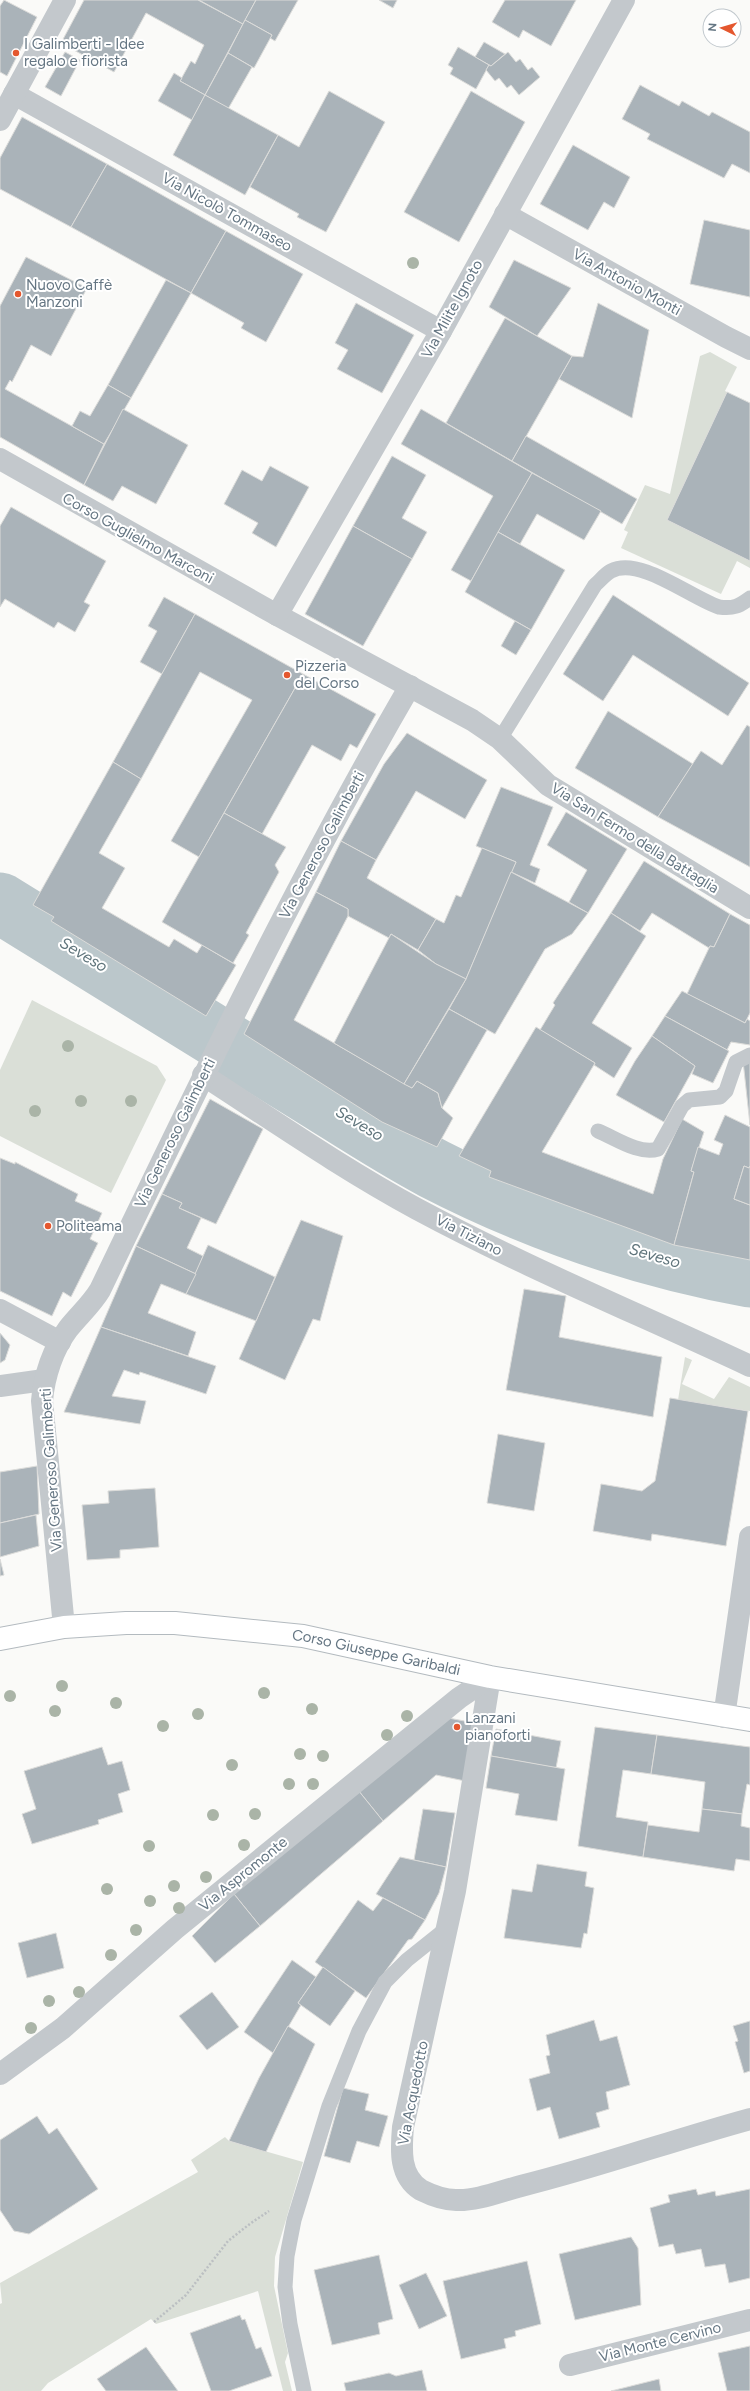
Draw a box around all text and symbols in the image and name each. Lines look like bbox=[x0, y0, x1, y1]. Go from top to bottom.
north arrow bbox=[702, 8, 742, 48]
text: N bbox=[706, 22, 719, 32]
place label: I Galimberti - Idee regalo e fiorista bbox=[24, 35, 144, 70]
marker: I Galimberti - Idee regalo e fiorista bbox=[11, 48, 21, 58]
street label: Via Nicolò Tommaseo bbox=[159, 169, 295, 255]
street label: Via Antonio Monti bbox=[570, 245, 684, 319]
street label: Via Milite Ignoto bbox=[417, 256, 487, 361]
place label: Nuovo Caffè Manzoni bbox=[26, 276, 112, 311]
marker: Nuovo Caffè Manzoni bbox=[13, 289, 23, 299]
street label: Corso Guglielmo Marconi bbox=[59, 489, 217, 587]
place label: Pizzeria del Corso bbox=[295, 657, 360, 692]
marker: Pizzeria del Corso bbox=[282, 670, 292, 680]
street label: Via Generoso Galimberti bbox=[275, 768, 369, 922]
street label: Via San Fermo della Battaglia bbox=[548, 779, 722, 897]
water label: Seveso bbox=[56, 933, 111, 976]
street label: Via Generoso Galimberti bbox=[131, 1055, 219, 1211]
water label: Seveso bbox=[332, 1102, 387, 1145]
street label: Via Tiziano bbox=[433, 1211, 506, 1260]
place label: Politeama bbox=[56, 1217, 122, 1235]
marker: Politeama bbox=[43, 1221, 53, 1231]
water label: Seveso bbox=[627, 1239, 683, 1272]
street label: Via Generoso Galimberti bbox=[36, 1387, 66, 1553]
street label: Corso Giuseppe Garibaldi bbox=[291, 1626, 462, 1679]
place label: Lanzani pianoforti bbox=[465, 1709, 530, 1744]
marker: Lanzani pianoforti bbox=[452, 1722, 462, 1732]
street label: Via Aspromonte bbox=[195, 1833, 291, 1915]
street label: Via Acquedotto bbox=[394, 2039, 432, 2147]
street label: Via Monte Cervino bbox=[597, 2318, 723, 2366]

